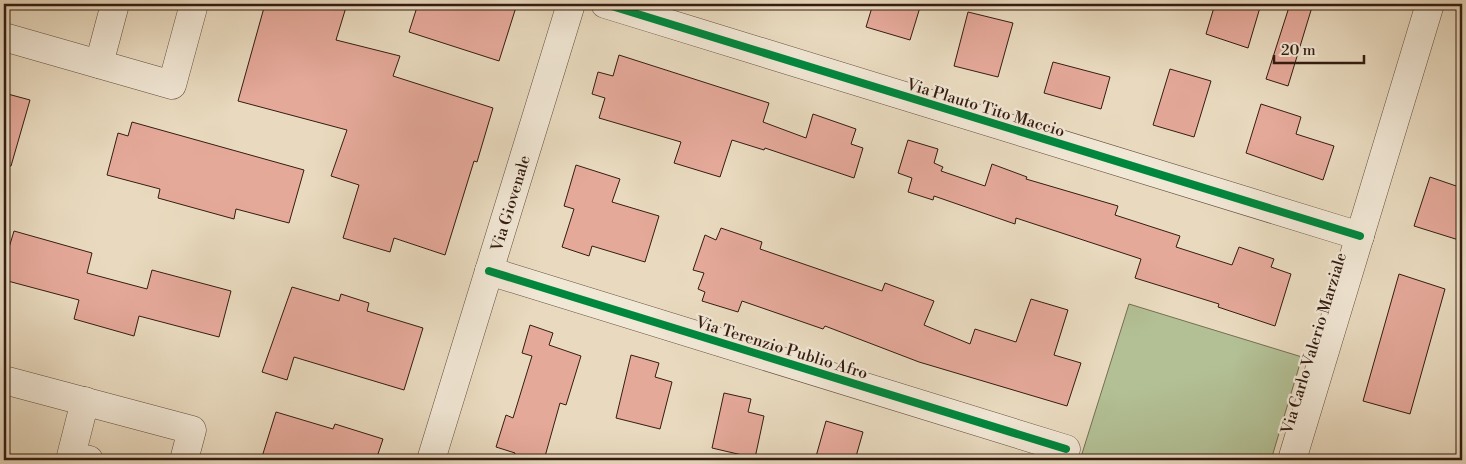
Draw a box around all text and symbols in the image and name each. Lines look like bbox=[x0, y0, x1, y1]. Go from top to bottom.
scale bar bbox=[1274, 32, 1364, 64]
text: 20 m bbox=[1281, 41, 1316, 60]
street label: Via Plauto Tito Maccio bbox=[903, 74, 1067, 142]
street label: Via Giovenale bbox=[487, 153, 535, 255]
street label: Via Carlo Valerio Marziale bbox=[1277, 250, 1351, 437]
street label: Via Terenzio Publio Afro bbox=[692, 312, 870, 384]

